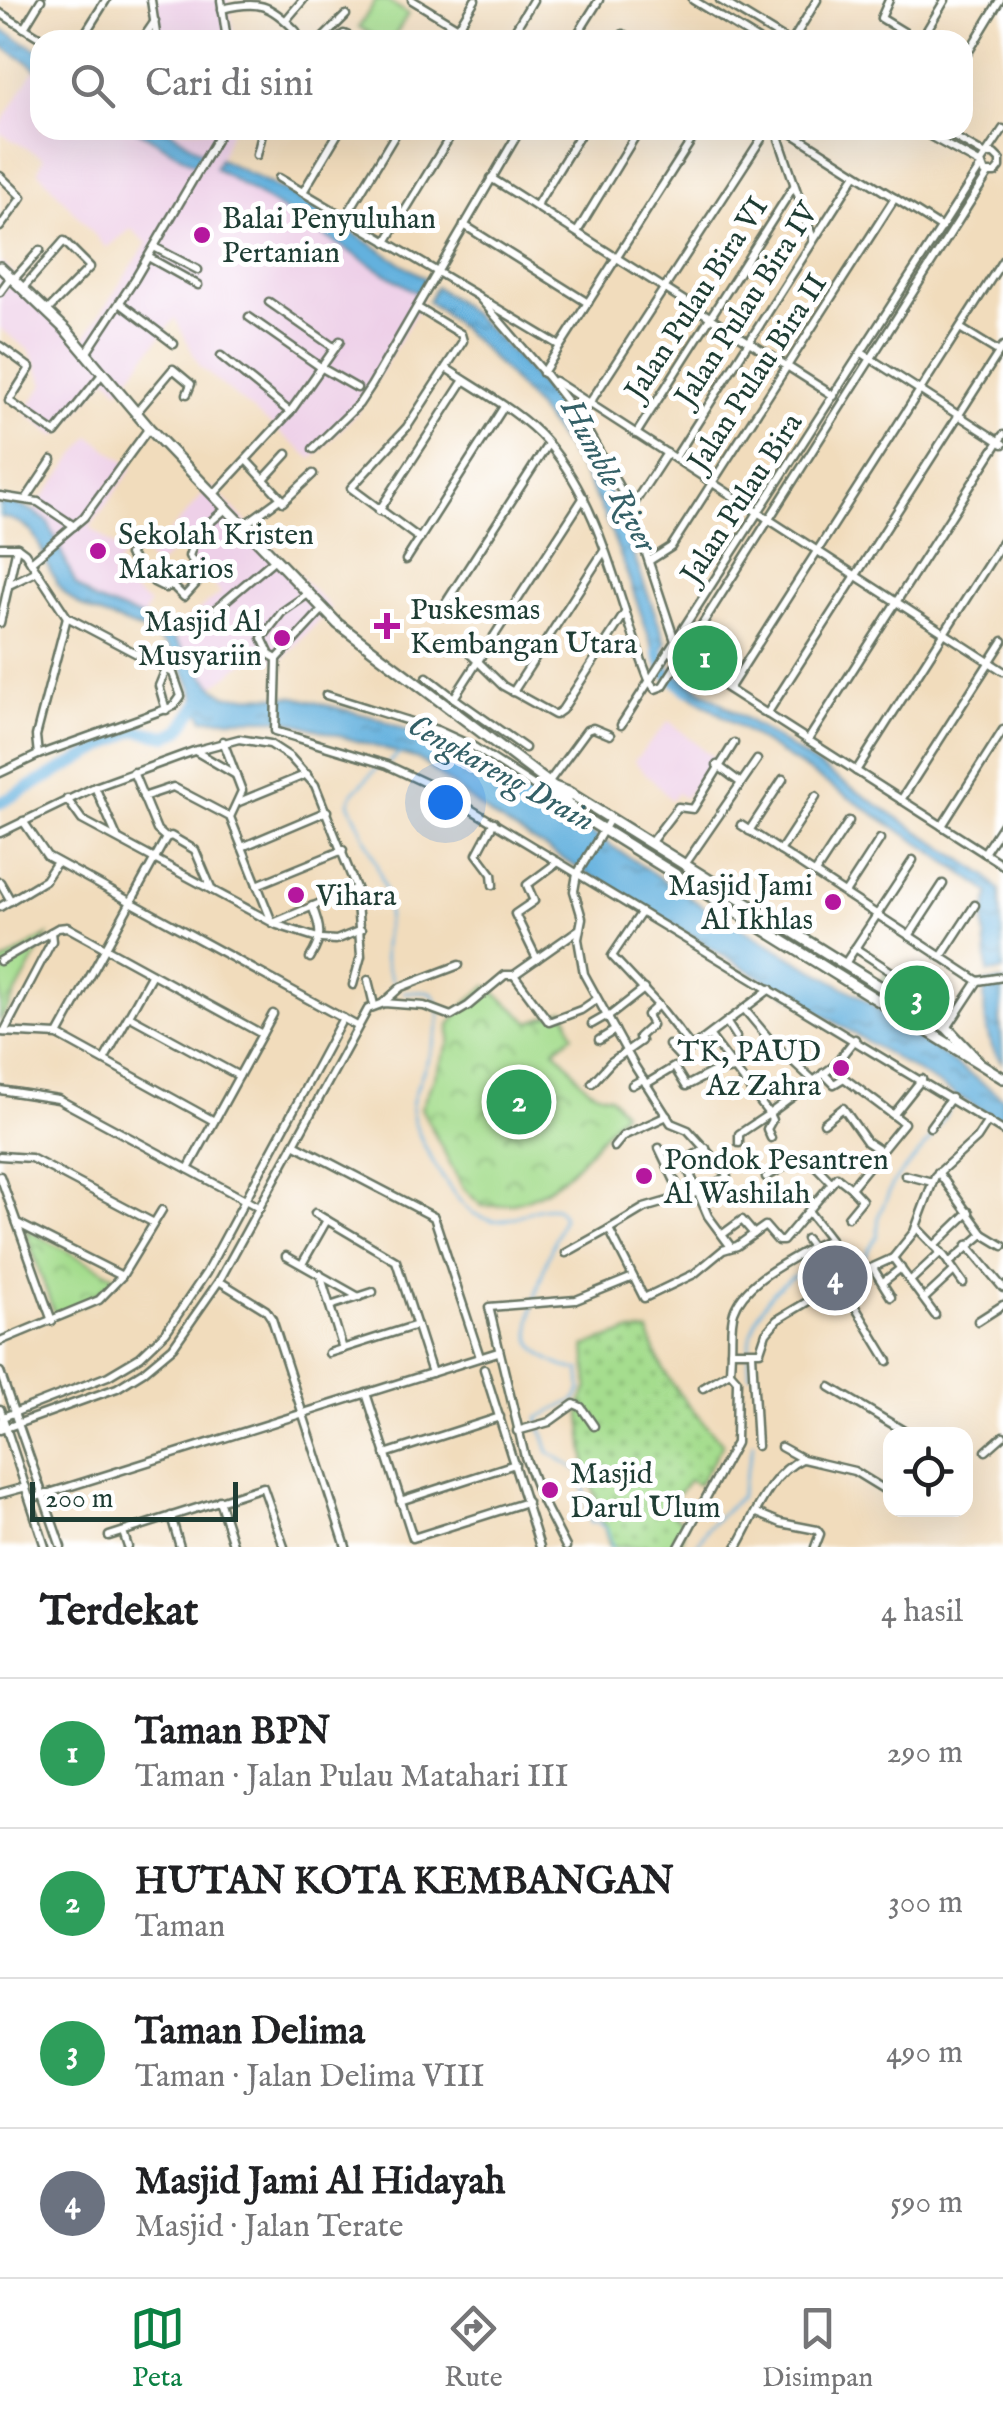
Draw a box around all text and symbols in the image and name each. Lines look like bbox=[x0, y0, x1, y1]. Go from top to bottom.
search box bbox=[30, 30, 973, 140]
icon: search bbox=[65, 58, 120, 113]
text: Cari di sini bbox=[145, 61, 314, 109]
street label: Jalan Pulau Bira VI bbox=[616, 190, 778, 411]
street label: Jalan Pulau Bira IV bbox=[666, 195, 828, 417]
place label: Balai Penyuluhan Pertanian bbox=[222, 201, 436, 273]
marker: Balai Penyuluhan Pertanian bbox=[191, 224, 213, 246]
street label: Jalan Pulau Bira II bbox=[679, 267, 837, 482]
water label: Humble River bbox=[550, 392, 666, 562]
street label: Jalan Pulau Bira bbox=[672, 406, 812, 594]
place label: Sekolah Kristen Makarios bbox=[118, 517, 314, 589]
marker: Sekolah Kristen Makarios bbox=[87, 540, 109, 562]
place label: Puskesmas Kembangan Utara bbox=[410, 592, 637, 664]
place label: Masjid Al Musyariin bbox=[138, 604, 263, 676]
marker: Puskesmas Kembangan Utara bbox=[374, 613, 400, 639]
pin: 1 bbox=[672, 620, 738, 696]
marker: Masjid Al Musyariin bbox=[271, 627, 293, 649]
water label: Cengkareng Drain bbox=[400, 706, 601, 842]
your location bbox=[420, 777, 471, 828]
place label: Masjid Jami Al Ikhlas bbox=[668, 868, 813, 940]
place label: Vihara bbox=[315, 878, 397, 916]
marker: Vihara bbox=[285, 884, 307, 906]
marker: Masjid Jami Al Ikhlas bbox=[822, 891, 844, 913]
pin: 3 bbox=[884, 960, 950, 1036]
place label: TK, PAUD Az Zahra bbox=[677, 1034, 821, 1106]
marker: TK, PAUD Az Zahra bbox=[830, 1057, 852, 1079]
pin: 2 bbox=[486, 1064, 552, 1140]
place label: Pondok Pesantren Al Washilah bbox=[663, 1142, 889, 1214]
marker: Pondok Pesantren Al Washilah bbox=[633, 1165, 655, 1187]
pin: 4 bbox=[802, 1240, 868, 1316]
map controls bbox=[883, 1427, 973, 1517]
button: locate bbox=[883, 1427, 973, 1517]
place label: Masjid Darul Ulum bbox=[570, 1456, 721, 1528]
scale bar bbox=[30, 1477, 238, 1522]
marker: Masjid Darul Ulum bbox=[539, 1479, 561, 1501]
text: 200 m bbox=[45, 1482, 113, 1517]
text: Terdekat bbox=[40, 1586, 198, 1639]
text: 4 hasil bbox=[881, 1592, 963, 1633]
text: Taman BPN bbox=[135, 1709, 330, 1757]
text: 1 bbox=[67, 1733, 78, 1774]
text: 290 m bbox=[887, 1733, 963, 1774]
text: Taman · Jalan Pulau Matahari III bbox=[135, 1757, 568, 1798]
text: HUTAN KOTA KEMBANGAN bbox=[135, 1859, 674, 1907]
text: 2 bbox=[65, 1883, 80, 1924]
text: 300 m bbox=[888, 1883, 963, 1924]
text: Taman bbox=[135, 1907, 225, 1948]
text: Taman Delima bbox=[135, 2009, 365, 2057]
text: 3 bbox=[67, 2033, 78, 2074]
text: 490 m bbox=[886, 2033, 963, 2074]
text: Taman · Jalan Delima VIII bbox=[135, 2057, 484, 2098]
text: Masjid Jami Al Hidayah bbox=[135, 2159, 505, 2207]
text: 4 bbox=[65, 2183, 80, 2224]
text: 590 m bbox=[890, 2183, 963, 2224]
text: Masjid · Jalan Terate bbox=[135, 2207, 403, 2248]
tab: Peta bbox=[130, 2301, 185, 2396]
tab: Rute bbox=[444, 2301, 503, 2396]
tab: Disimpan bbox=[762, 2301, 873, 2396]

